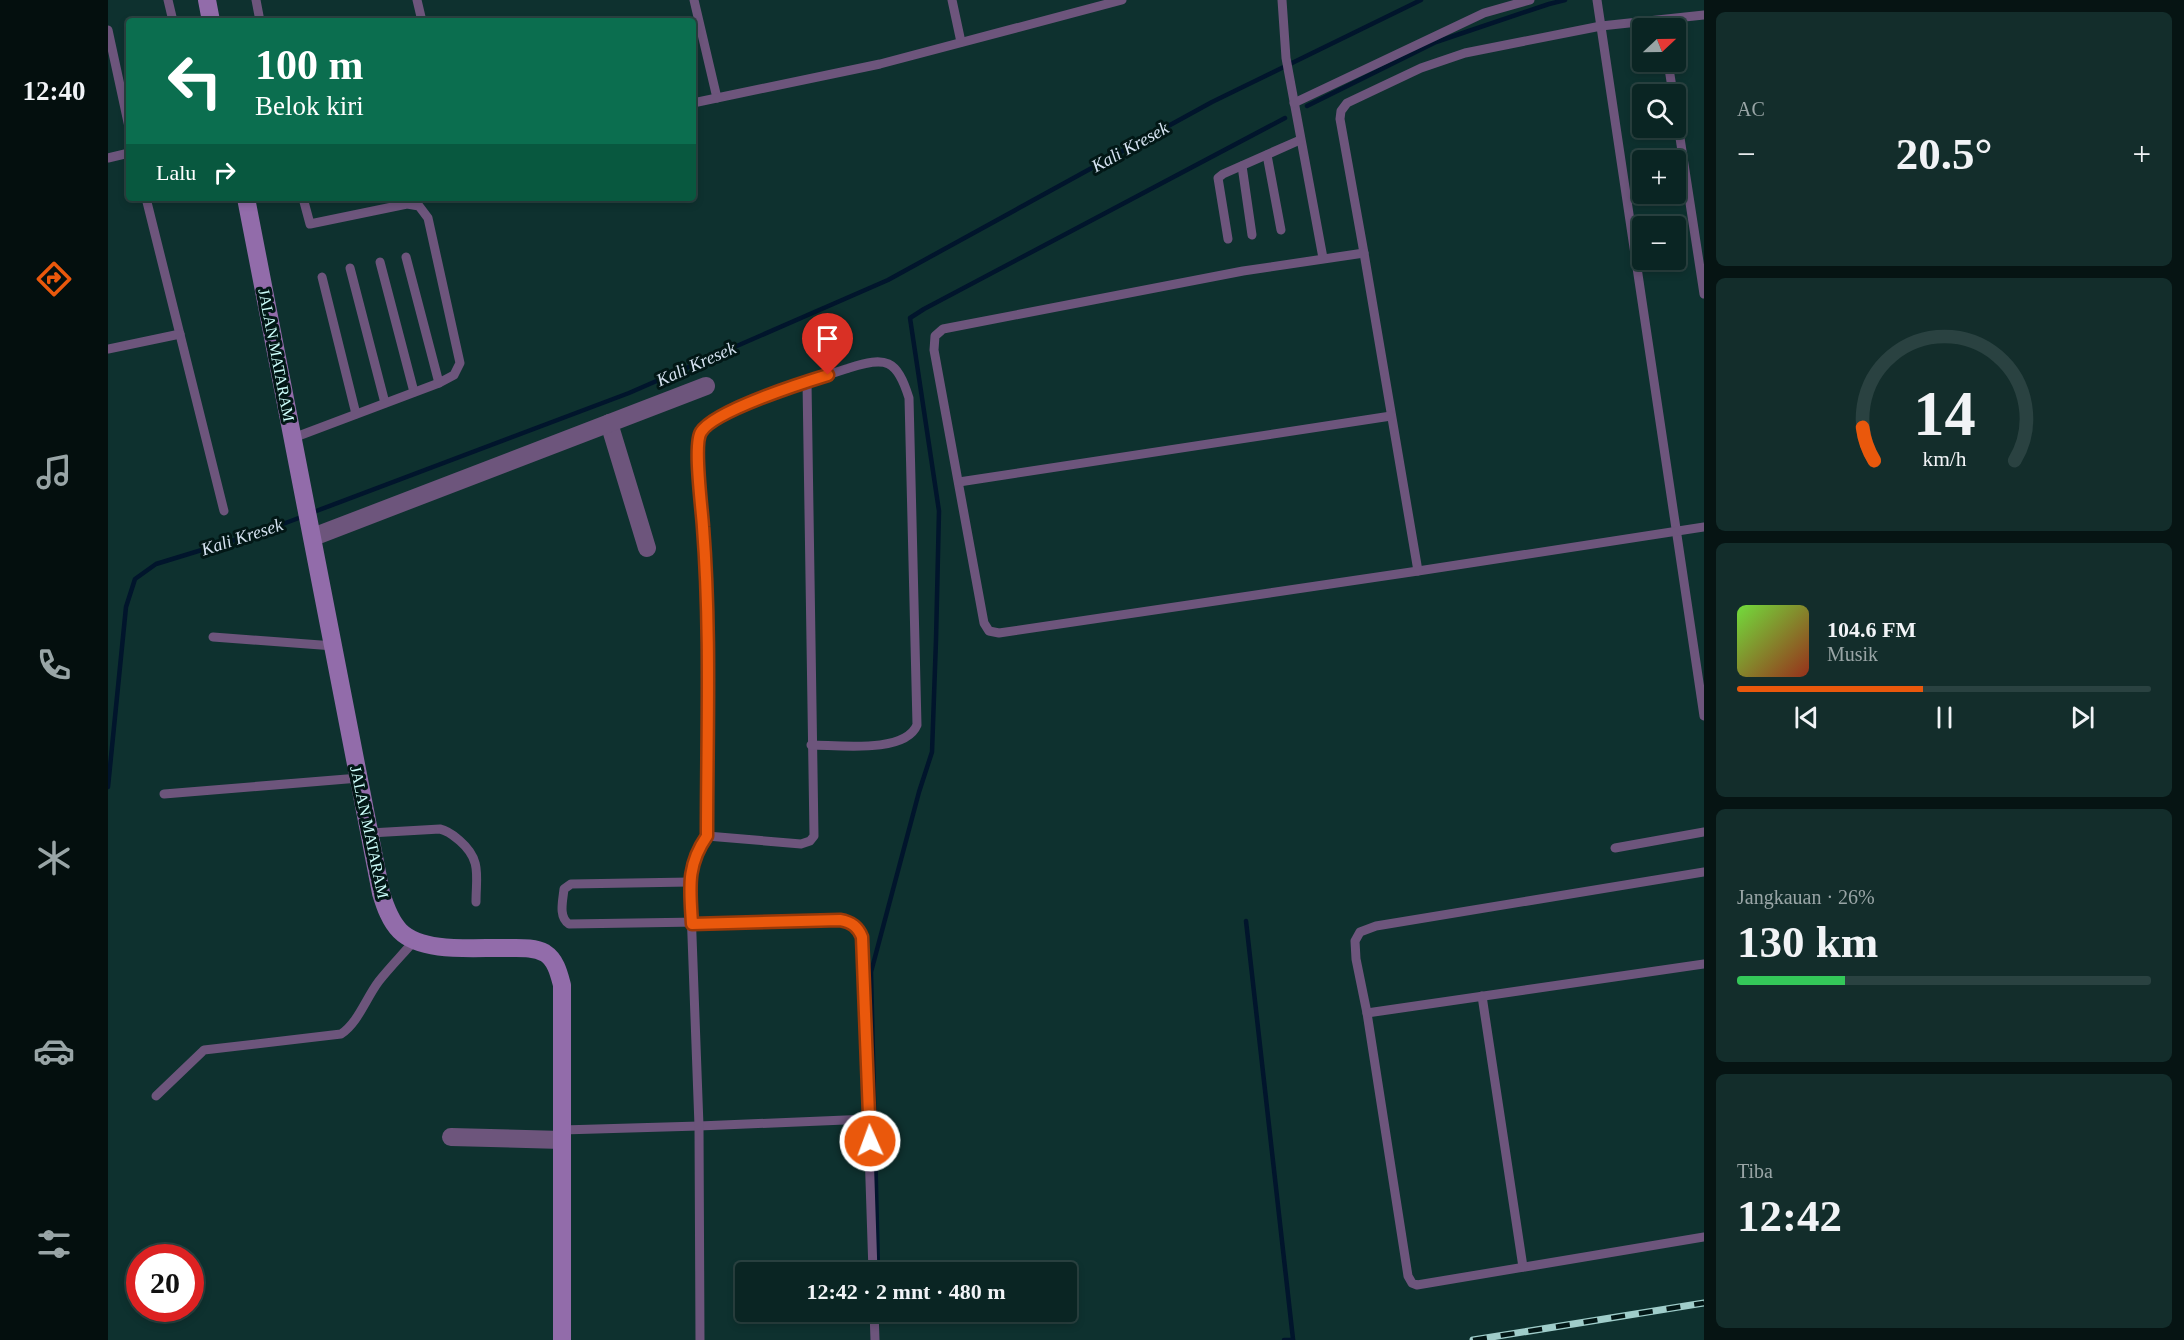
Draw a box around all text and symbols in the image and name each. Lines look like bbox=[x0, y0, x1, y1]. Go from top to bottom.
north arrow bbox=[1632, 18, 1686, 72]
map controls bbox=[1632, 18, 1686, 270]
icon: left bbox=[156, 42, 234, 120]
text: 100 m bbox=[255, 42, 364, 88]
text: 12:40 bbox=[23, 76, 86, 106]
button: search bbox=[1632, 84, 1686, 138]
text: Belok kiri bbox=[255, 91, 364, 121]
text: AC bbox=[1737, 98, 1765, 120]
water label: Kali Kresek bbox=[1087, 117, 1173, 177]
text: 20.5° bbox=[1896, 129, 1992, 179]
text: − bbox=[1737, 136, 1756, 172]
text: + bbox=[2132, 136, 2151, 172]
button: + bbox=[1632, 150, 1686, 204]
icon: right bbox=[208, 156, 241, 189]
text: Lalu bbox=[156, 160, 196, 185]
button: − bbox=[1632, 216, 1686, 270]
icon: directions bbox=[33, 258, 75, 300]
street label: JALAN MATARAM bbox=[255, 287, 298, 423]
pin bbox=[802, 313, 853, 375]
icon: arrive bbox=[811, 322, 844, 355]
water label: Kali Kresek bbox=[652, 337, 740, 391]
text: 14 bbox=[1913, 380, 1975, 449]
text: km/h bbox=[1922, 448, 1966, 472]
icon: music bbox=[33, 451, 75, 493]
water label: Kali Kresek bbox=[198, 514, 286, 560]
text: 104.6 FM bbox=[1827, 617, 1916, 642]
text: Musik bbox=[1827, 643, 1878, 665]
icon: phone bbox=[33, 644, 75, 686]
icon: previous bbox=[1790, 701, 1823, 734]
icon: pause bbox=[1928, 701, 1961, 734]
icon: next bbox=[2066, 701, 2099, 734]
street label: JALAN MATARAM bbox=[347, 764, 392, 900]
icon: climate bbox=[33, 837, 75, 879]
text: Jangkauan · 26% bbox=[1737, 886, 1875, 908]
text: 130 km bbox=[1737, 917, 1878, 967]
icon: car bbox=[33, 1030, 75, 1072]
position arrow bbox=[838, 1109, 902, 1173]
text: Tiba bbox=[1737, 1160, 1773, 1182]
text: 12:42 bbox=[1737, 1191, 1842, 1241]
icon: filters bbox=[33, 1223, 75, 1265]
speed limit sign: 20 bbox=[126, 1244, 204, 1322]
text: 12:42 · 2 mnt · 480 m bbox=[806, 1279, 1006, 1304]

